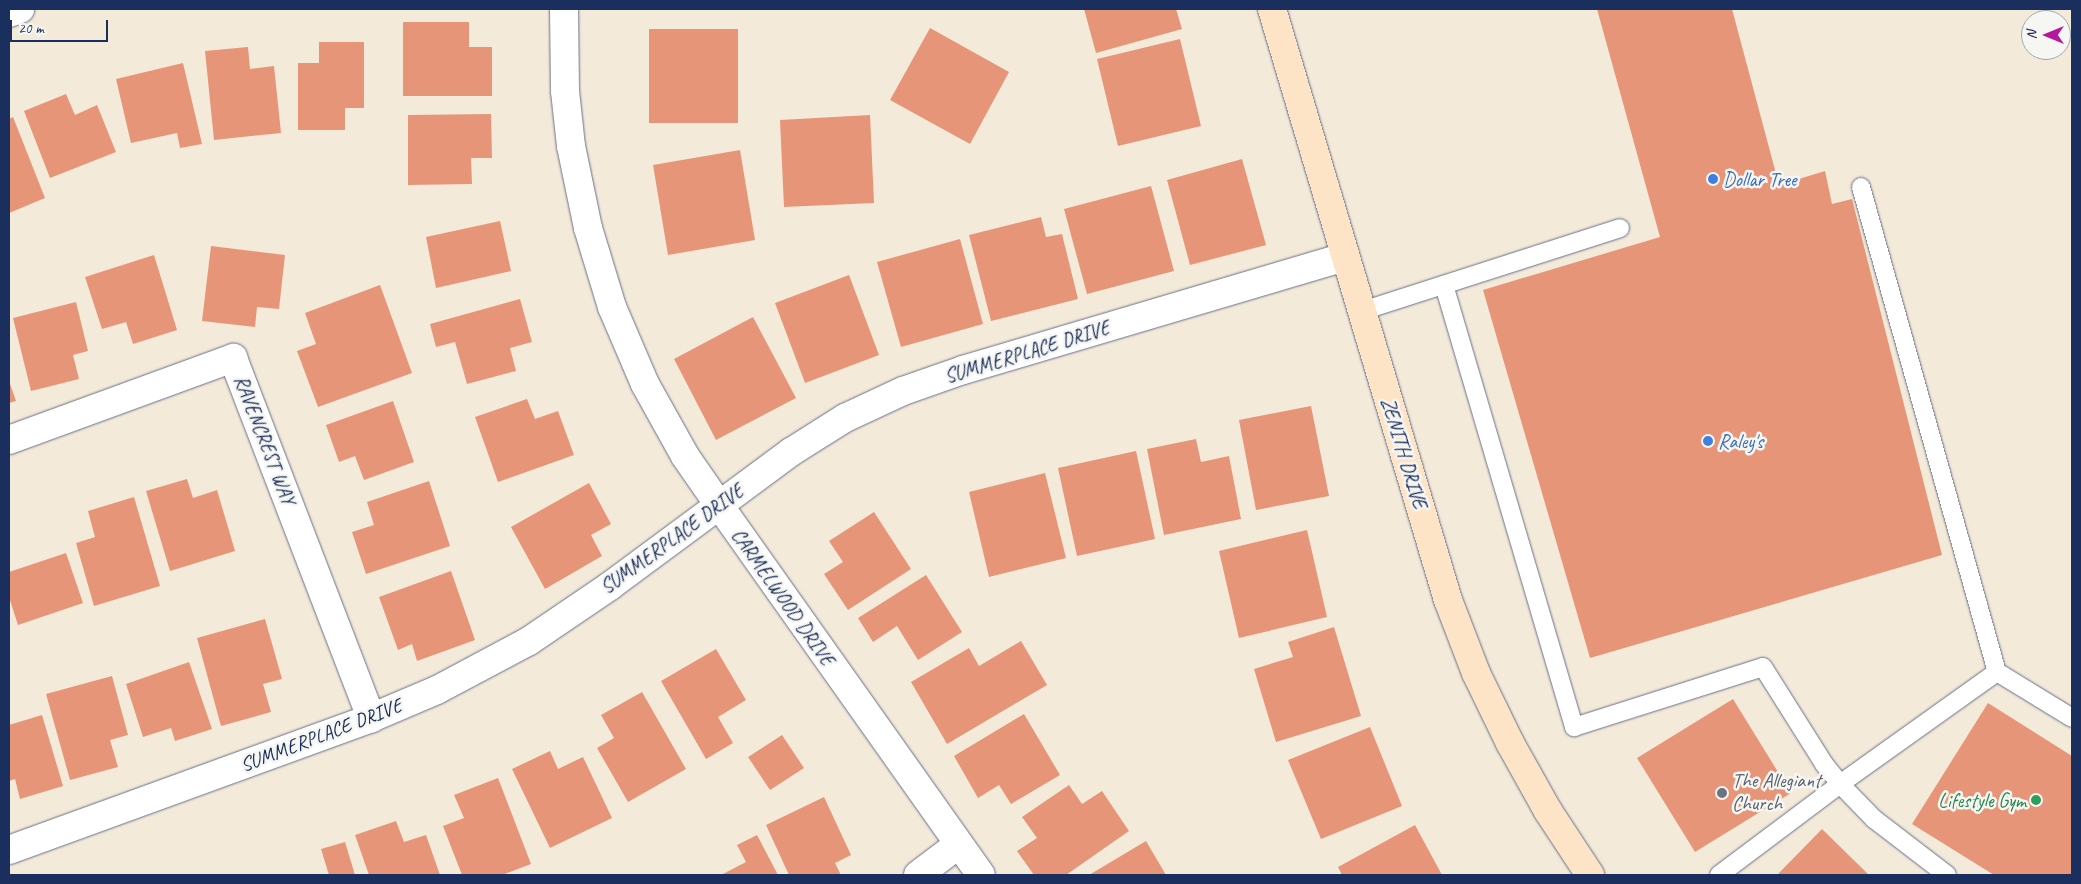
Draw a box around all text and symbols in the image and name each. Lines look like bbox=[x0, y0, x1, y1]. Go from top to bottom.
scale bar bbox=[12, 10, 110, 42]
north arrow bbox=[2021, 10, 2071, 60]
text: 20 m bbox=[18, 19, 44, 38]
text: N bbox=[2023, 31, 2040, 39]
place label: Dollar Tree bbox=[1723, 167, 1796, 191]
marker: Dollar Tree bbox=[1707, 173, 1719, 185]
street label: SUMMERPLACE DRIVE bbox=[942, 315, 1112, 389]
street label: RAVENCREST WAY bbox=[229, 372, 301, 508]
street label: ZENITH DRIVE bbox=[1376, 394, 1432, 512]
place label: Raley's bbox=[1718, 429, 1763, 453]
marker: Raley's bbox=[1702, 435, 1714, 447]
street label: SUMMERPLACE DRIVE bbox=[596, 479, 748, 599]
street label: CARMELWOOD DRIVE bbox=[727, 524, 839, 670]
street label: SUMMERPLACE DRIVE bbox=[237, 693, 405, 777]
place label: The Allegiant Church bbox=[1732, 769, 1820, 816]
marker: The Allegiant Church bbox=[1716, 787, 1728, 799]
place label: Lifestyle Gym bbox=[1937, 788, 2026, 812]
marker: Lifestyle Gym bbox=[2030, 794, 2042, 806]

